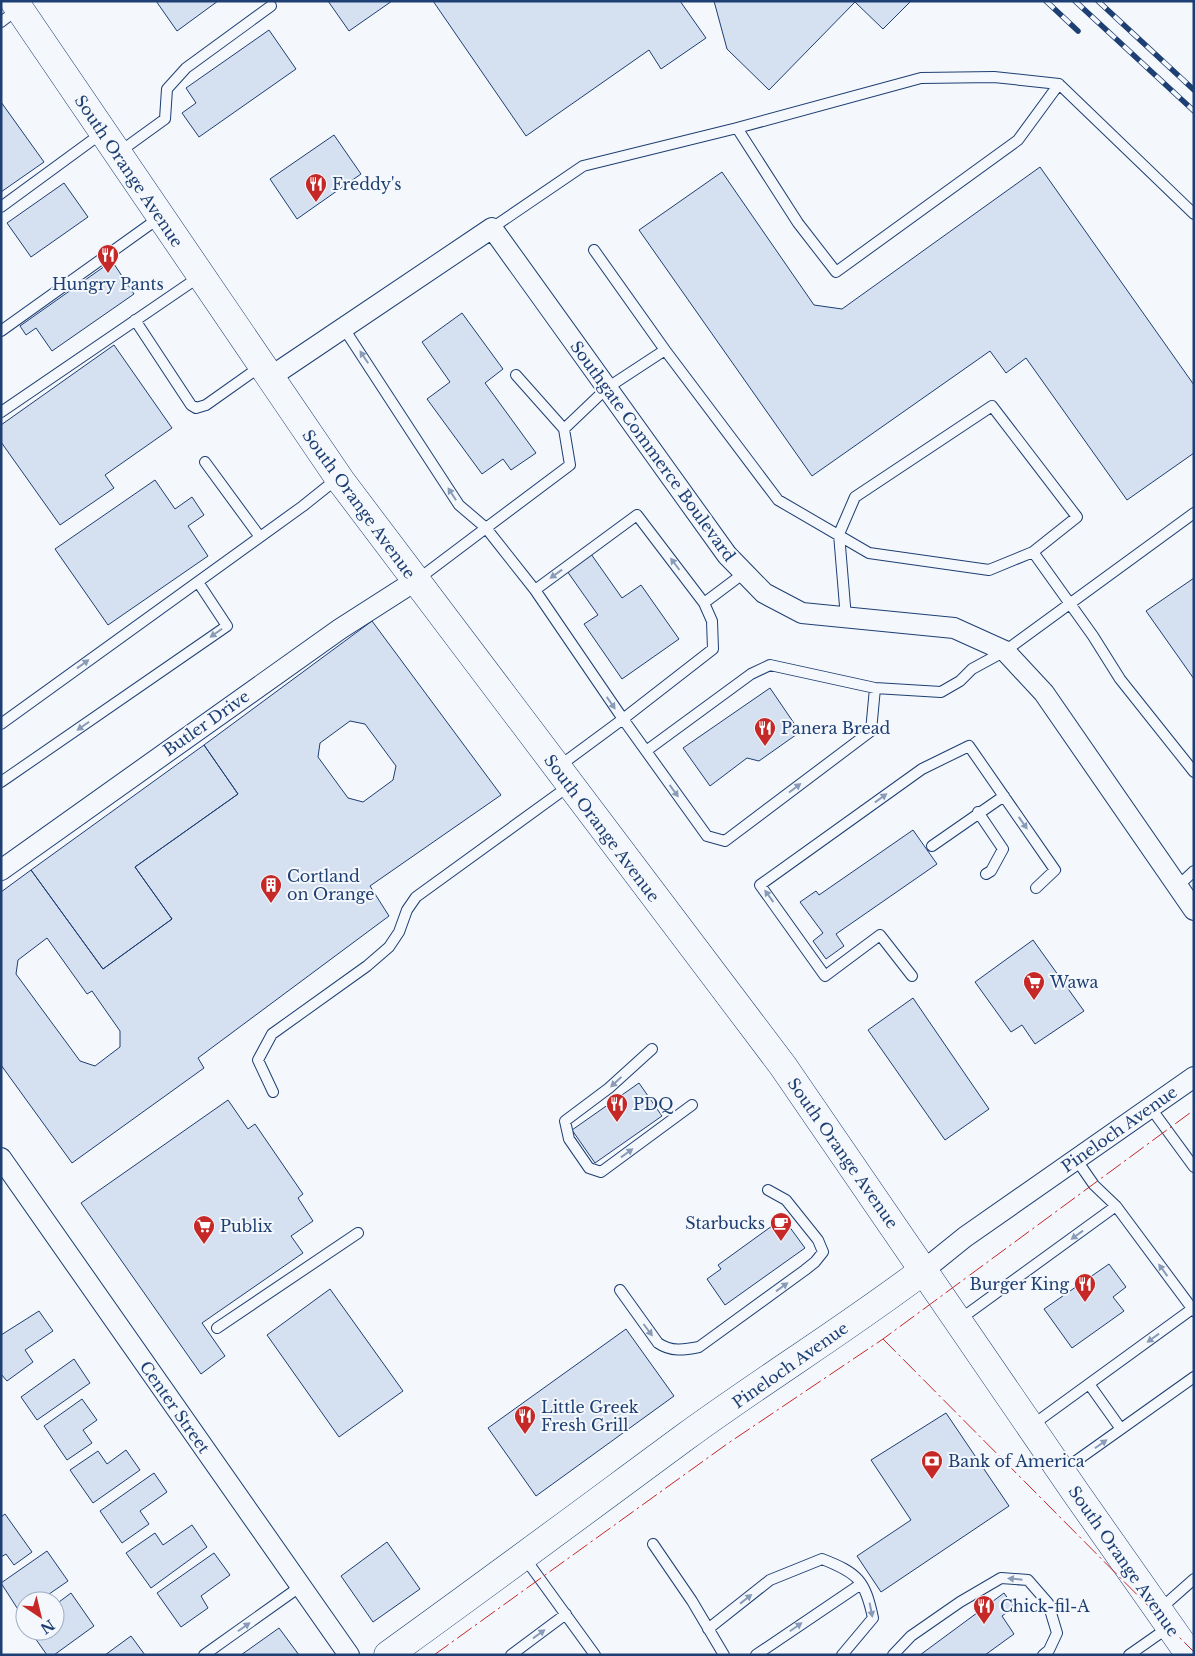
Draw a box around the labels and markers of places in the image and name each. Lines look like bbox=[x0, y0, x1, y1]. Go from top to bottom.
restaurant icon: Freddy's bbox=[304, 172, 328, 203]
place label: Freddy's bbox=[332, 174, 401, 194]
restaurant icon: Hungry Pants bbox=[96, 243, 120, 274]
place label: Hungry Pants bbox=[52, 274, 164, 294]
restaurant icon: Panera Bread bbox=[753, 716, 777, 747]
place label: Panera Bread bbox=[781, 718, 891, 738]
place label: Cortland on Orange bbox=[287, 866, 374, 904]
building icon: Cortland on Orange bbox=[259, 873, 283, 904]
supermarket icon: Wawa bbox=[1022, 970, 1046, 1001]
place label: Wawa bbox=[1049, 972, 1098, 992]
restaurant icon: PDQ bbox=[605, 1092, 629, 1123]
place label: PDQ bbox=[633, 1094, 673, 1114]
cafe icon: Starbucks bbox=[769, 1211, 793, 1242]
place label: Starbucks bbox=[685, 1213, 765, 1233]
supermarket icon: Publix bbox=[192, 1214, 216, 1245]
place label: Publix bbox=[220, 1216, 273, 1236]
restaurant icon: Burger King bbox=[1073, 1272, 1097, 1303]
place label: Burger King bbox=[969, 1274, 1069, 1294]
place label: Little Greek Fresh Grill bbox=[541, 1397, 639, 1435]
restaurant icon: Little Greek Fresh Grill bbox=[513, 1404, 537, 1435]
bank icon: Bank of America bbox=[920, 1449, 944, 1480]
place label: Bank of America bbox=[948, 1451, 1085, 1471]
restaurant icon: Chick-fil-A bbox=[972, 1594, 996, 1625]
place label: Chick-fil-A bbox=[1000, 1596, 1090, 1616]

